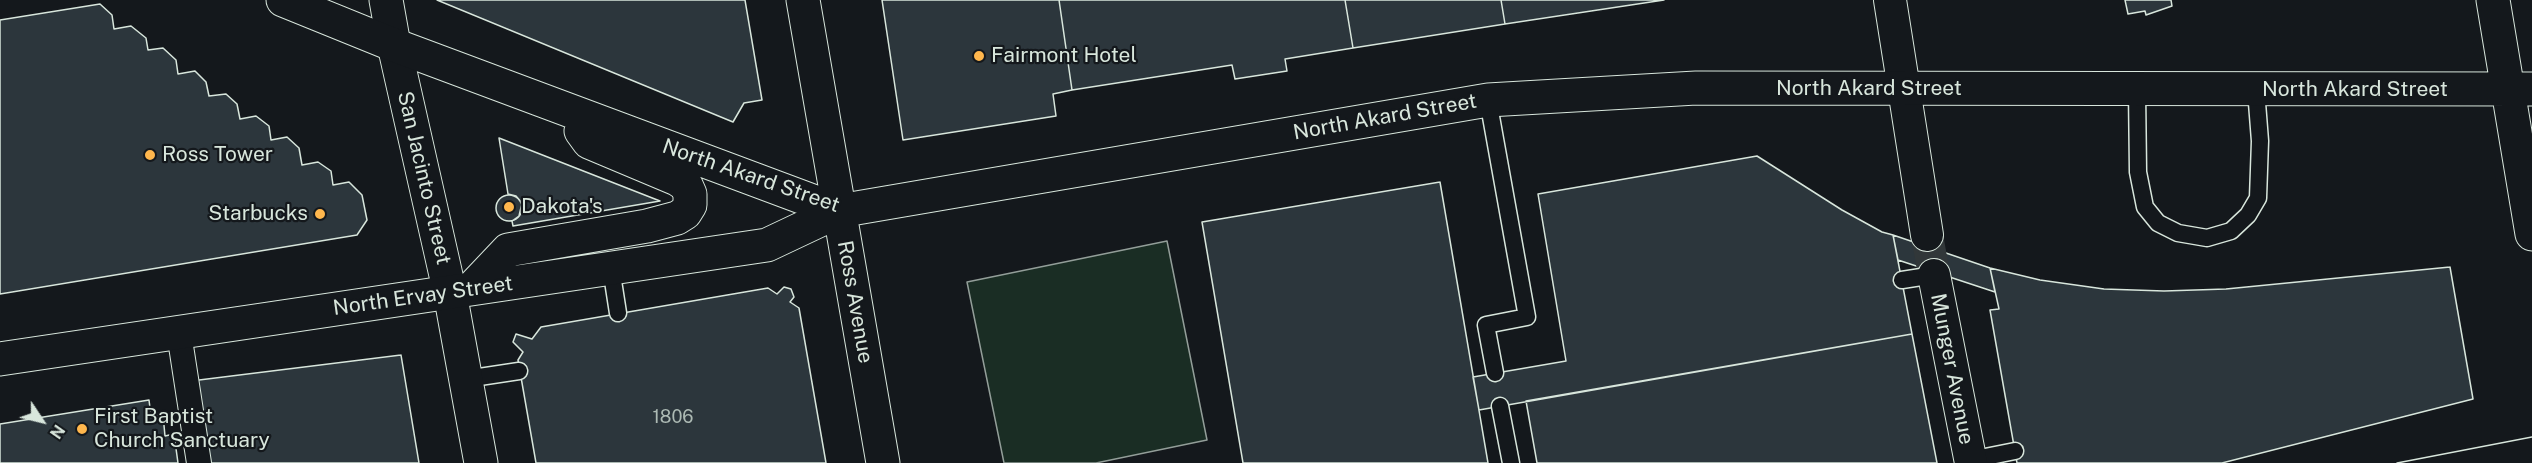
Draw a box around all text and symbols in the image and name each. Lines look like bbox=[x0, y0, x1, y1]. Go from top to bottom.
place label: Fairmont Hotel bbox=[991, 43, 1137, 69]
marker: Fairmont Hotel bbox=[972, 49, 986, 63]
street label: North Akard Street bbox=[1776, 76, 1962, 102]
street label: North Akard Street bbox=[2262, 77, 2448, 103]
street label: North Akard Street bbox=[1291, 88, 1479, 146]
street label: San Jacinto Street bbox=[392, 89, 456, 267]
street label: North Akard Street bbox=[659, 134, 843, 218]
place label: Ross Tower bbox=[162, 142, 273, 168]
marker: Ross Tower bbox=[143, 148, 157, 162]
place label: Dakota's bbox=[521, 194, 603, 220]
marker: Dakota's bbox=[502, 200, 516, 214]
place label: Starbucks bbox=[208, 201, 308, 227]
marker: Starbucks bbox=[313, 207, 327, 221]
street label: Ross Avenue bbox=[832, 239, 878, 365]
street label: North Ervay Street bbox=[331, 271, 515, 321]
street label: Munger Avenue bbox=[1925, 291, 1979, 447]
north arrow bbox=[12, 391, 72, 451]
place label: First Baptist Church Sanctuary bbox=[94, 404, 270, 454]
house number: 1806 bbox=[653, 406, 693, 428]
text: N bbox=[46, 421, 69, 442]
marker: First Baptist Church Sanctuary bbox=[75, 422, 89, 436]

